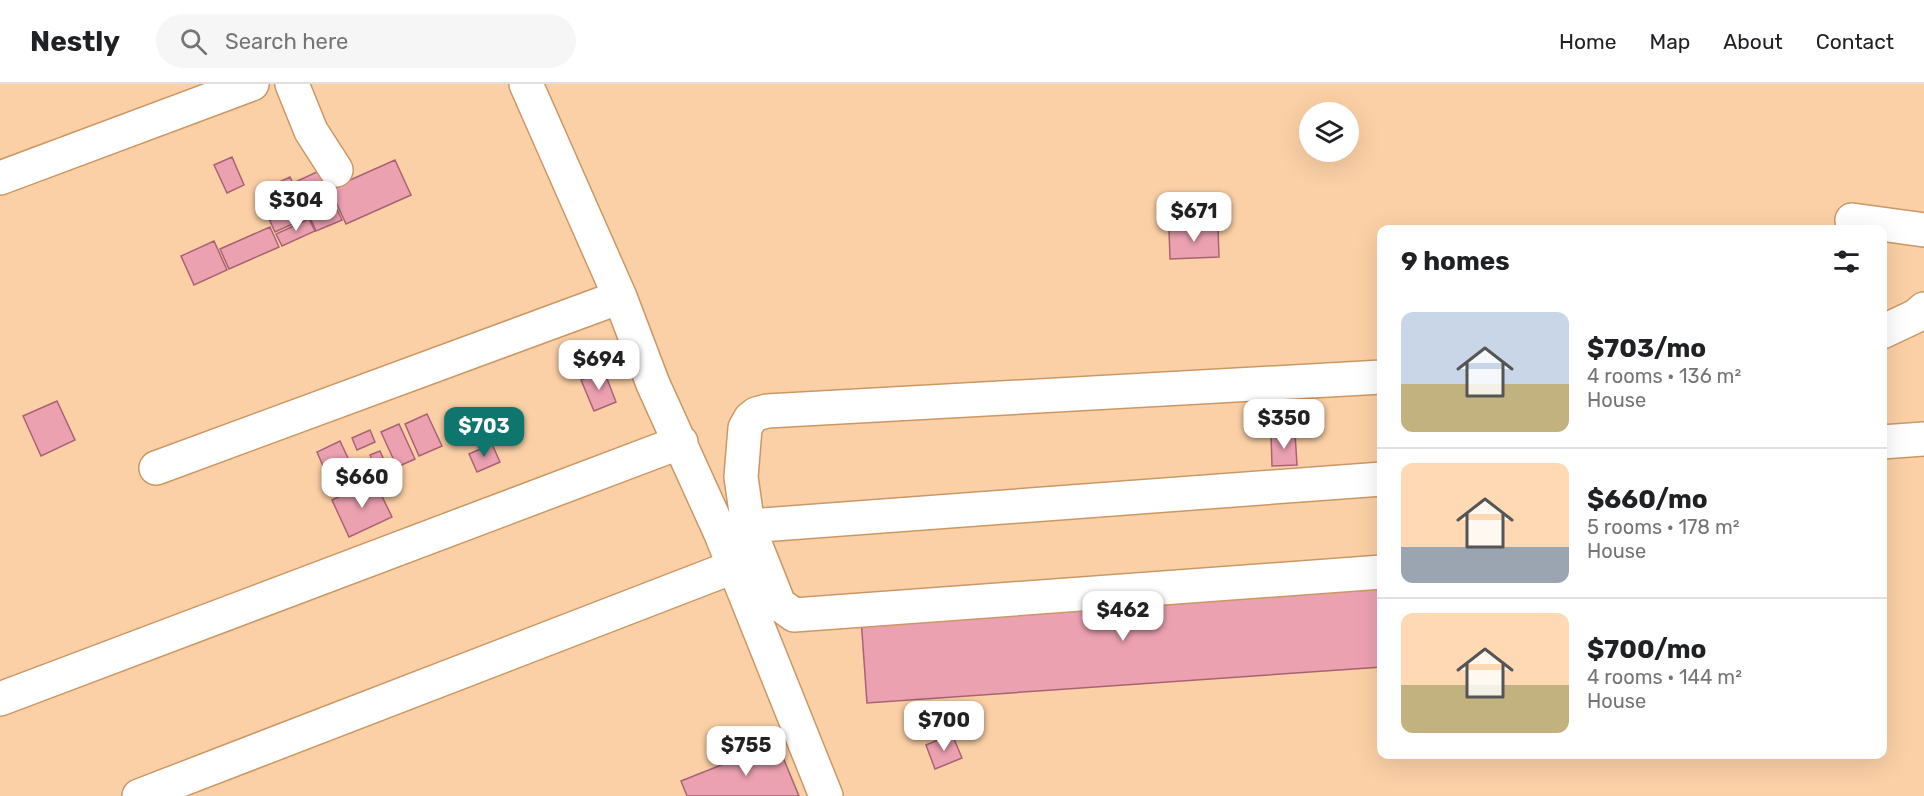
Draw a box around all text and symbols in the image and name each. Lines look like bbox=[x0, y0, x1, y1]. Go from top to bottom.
search box bbox=[156, 14, 576, 68]
text: Nestly bbox=[30, 25, 120, 58]
icon: search bbox=[177, 25, 210, 58]
text: Search here bbox=[225, 28, 348, 55]
text: Home bbox=[1559, 29, 1616, 54]
text: Map bbox=[1649, 29, 1690, 54]
text: About bbox=[1723, 29, 1783, 54]
text: Contact bbox=[1816, 29, 1894, 54]
map controls bbox=[1299, 102, 1359, 162]
button: layers bbox=[1299, 102, 1359, 162]
pin: $304 bbox=[260, 181, 332, 232]
text: $304 bbox=[269, 188, 323, 212]
pin: $671 bbox=[1158, 192, 1230, 243]
text: $671 bbox=[1170, 199, 1218, 223]
icon: filters bbox=[1830, 245, 1863, 278]
text: 9 homes bbox=[1401, 246, 1510, 277]
text: $703/mo bbox=[1587, 333, 1706, 364]
icon: home bbox=[1449, 336, 1521, 408]
pin: $694 bbox=[563, 340, 635, 391]
text: $694 bbox=[573, 347, 625, 371]
text: 4 rooms · 136 m² bbox=[1587, 364, 1741, 388]
text: House bbox=[1587, 388, 1646, 412]
pin: $350 bbox=[1248, 399, 1320, 450]
text: $350 bbox=[1257, 406, 1311, 430]
pin: $703 bbox=[448, 407, 520, 458]
text: $703 bbox=[458, 414, 510, 438]
pin: $660 bbox=[326, 458, 398, 509]
text: $660 bbox=[336, 465, 389, 489]
text: $660/mo bbox=[1587, 484, 1708, 515]
icon: home bbox=[1449, 487, 1521, 559]
text: 5 rooms · 178 m² bbox=[1587, 515, 1740, 539]
text: House bbox=[1587, 539, 1646, 563]
pin: $462 bbox=[1087, 591, 1159, 642]
text: $462 bbox=[1096, 598, 1150, 622]
text: $700/mo bbox=[1587, 634, 1706, 665]
icon: home bbox=[1449, 637, 1521, 709]
text: 4 rooms · 144 m² bbox=[1587, 665, 1742, 689]
text: House bbox=[1587, 689, 1646, 713]
pin: $700 bbox=[908, 701, 980, 752]
text: $700 bbox=[918, 708, 970, 732]
pin: $755 bbox=[710, 726, 782, 777]
text: $755 bbox=[721, 733, 771, 757]

